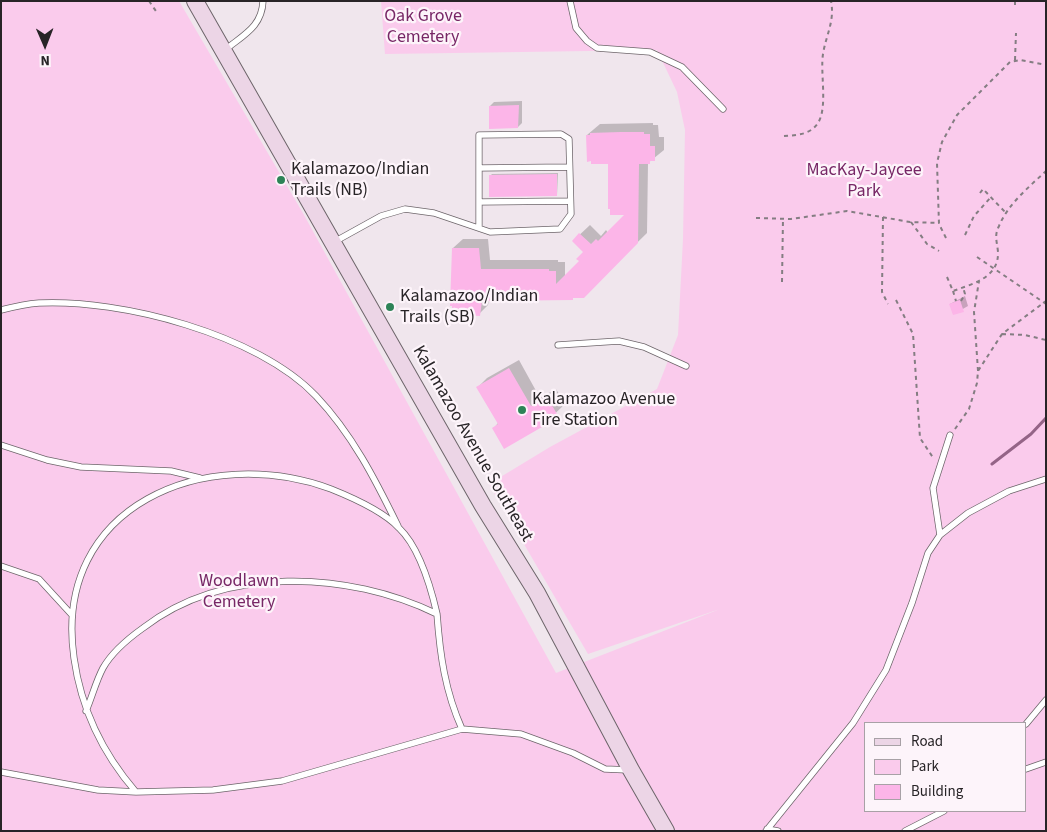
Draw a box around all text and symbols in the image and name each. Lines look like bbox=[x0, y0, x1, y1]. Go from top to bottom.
park label: Oak Grove Cemetery bbox=[384, 6, 462, 48]
north arrow bbox=[20, 20, 70, 70]
text: N bbox=[40, 50, 50, 70]
place label: Kalamazoo/Indian Trails (NB) bbox=[291, 159, 429, 202]
park label: MacKay-Jaycee Park bbox=[806, 160, 922, 202]
marker: Kalamazoo/Indian Trails (NB) bbox=[275, 174, 287, 186]
place label: Kalamazoo/Indian Trails (SB) bbox=[400, 286, 538, 328]
marker: Kalamazoo/Indian Trails (SB) bbox=[384, 301, 396, 313]
street label: Kalamazoo Avenue Southeast bbox=[407, 342, 537, 546]
place label: Kalamazoo Avenue Fire Station bbox=[532, 389, 675, 432]
marker: Kalamazoo Avenue Fire Station bbox=[516, 404, 528, 416]
park label: Woodlawn Cemetery bbox=[199, 571, 279, 614]
legend bbox=[864, 722, 1027, 812]
text: Road bbox=[911, 731, 943, 752]
text: Park bbox=[911, 756, 939, 777]
text: Building bbox=[911, 781, 963, 802]

